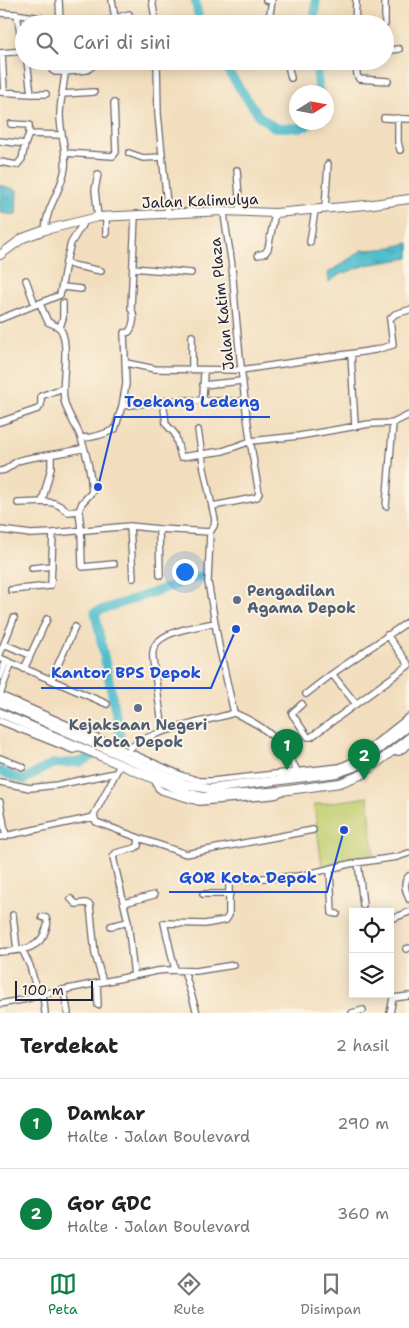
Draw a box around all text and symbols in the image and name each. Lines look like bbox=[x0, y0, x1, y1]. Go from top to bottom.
search box bbox=[15, 15, 394, 70]
icon: search bbox=[33, 29, 61, 57]
text: Cari di sini bbox=[73, 30, 171, 55]
north arrow bbox=[289, 85, 334, 130]
street label: Jalan Kalimulya bbox=[141, 189, 259, 213]
street label: Jalan Katim Plaza bbox=[205, 236, 239, 371]
callout: Toekang Ledeng bbox=[115, 386, 270, 417]
text: Toekang Ledeng bbox=[124, 391, 260, 412]
your location bbox=[172, 559, 198, 585]
place label: Pengadilan Agama Depok bbox=[247, 581, 356, 618]
marker: Pengadilan Agama Depok bbox=[231, 594, 243, 606]
callout: Kantor BPS Depok bbox=[41, 657, 211, 688]
text: Kantor BPS Depok bbox=[51, 662, 201, 683]
marker: Kejaksaan Negeri Kota Depok bbox=[132, 702, 144, 714]
place label: Kejaksaan Negeri Kota Depok bbox=[69, 715, 207, 752]
pin: 1 bbox=[271, 729, 303, 770]
pin: 2 bbox=[348, 739, 380, 780]
callout: GOR Kota Depok bbox=[169, 861, 327, 892]
text: GOR Kota Depok bbox=[179, 867, 317, 888]
map controls bbox=[349, 908, 394, 998]
button: locate bbox=[349, 908, 394, 953]
button: layers bbox=[349, 953, 394, 998]
scale bar bbox=[15, 978, 92, 1001]
text: 100 m bbox=[22, 981, 64, 999]
text: Terdekat bbox=[20, 1032, 118, 1060]
text: 2 hasil bbox=[336, 1035, 389, 1056]
text: Damkar bbox=[67, 1101, 145, 1126]
text: 1 bbox=[32, 1113, 40, 1134]
text: 290 m bbox=[337, 1113, 389, 1134]
text: Halte · Jalan Boulevard bbox=[67, 1126, 250, 1147]
text: Gor GDC bbox=[67, 1191, 151, 1216]
text: 2 bbox=[30, 1203, 42, 1224]
text: 360 m bbox=[337, 1203, 389, 1224]
text: Halte · Jalan Boulevard bbox=[67, 1216, 250, 1237]
tab: Peta bbox=[48, 1270, 78, 1318]
tab: Rute bbox=[174, 1270, 205, 1318]
tab: Disimpan bbox=[300, 1270, 361, 1318]

